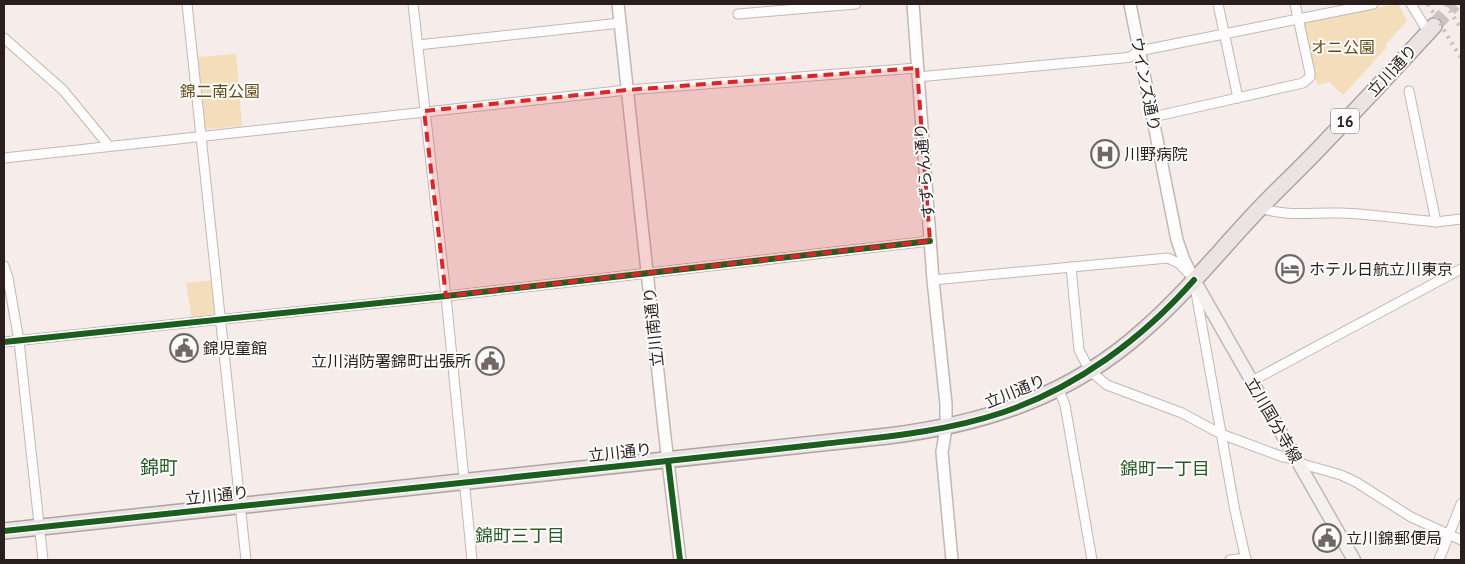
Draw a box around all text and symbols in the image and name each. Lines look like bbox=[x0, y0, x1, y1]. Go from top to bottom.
street label: ウインズ通り bbox=[1127, 35, 1165, 133]
park label: オニ公園 bbox=[1311, 37, 1375, 57]
street label: 立川通り bbox=[1363, 40, 1421, 100]
park label: 錦二南公園 bbox=[180, 81, 260, 101]
road number: 16 bbox=[1331, 108, 1359, 134]
street label: すずらん通り bbox=[910, 122, 938, 220]
hospital icon: 川野病院 bbox=[1090, 139, 1120, 169]
place label: 川野病院 bbox=[1124, 144, 1188, 164]
hotel icon: ホテル日航立川東京 bbox=[1275, 254, 1305, 284]
place label: ホテル日航立川東京 bbox=[1309, 259, 1453, 279]
street label: 立川南通り bbox=[639, 286, 667, 368]
public building icon: 錦児童館 bbox=[169, 333, 199, 363]
place label: 錦児童館 bbox=[203, 338, 267, 358]
public building icon: 立川消防署錦町出張所 bbox=[475, 346, 505, 376]
place label: 立川消防署錦町出張所 bbox=[311, 351, 471, 371]
street label: 立川通り bbox=[982, 370, 1048, 412]
street label: 立川国分寺線 bbox=[1241, 373, 1307, 467]
street label: 立川通り bbox=[587, 439, 653, 465]
district label: 錦町 bbox=[140, 455, 178, 479]
district label: 錦町一丁目 bbox=[1120, 457, 1210, 480]
street label: 立川通り bbox=[184, 482, 250, 508]
public building icon: 立川錦郵便局 bbox=[1312, 523, 1342, 553]
district label: 錦町三丁目 bbox=[475, 524, 565, 547]
place label: 立川錦郵便局 bbox=[1346, 528, 1442, 548]

